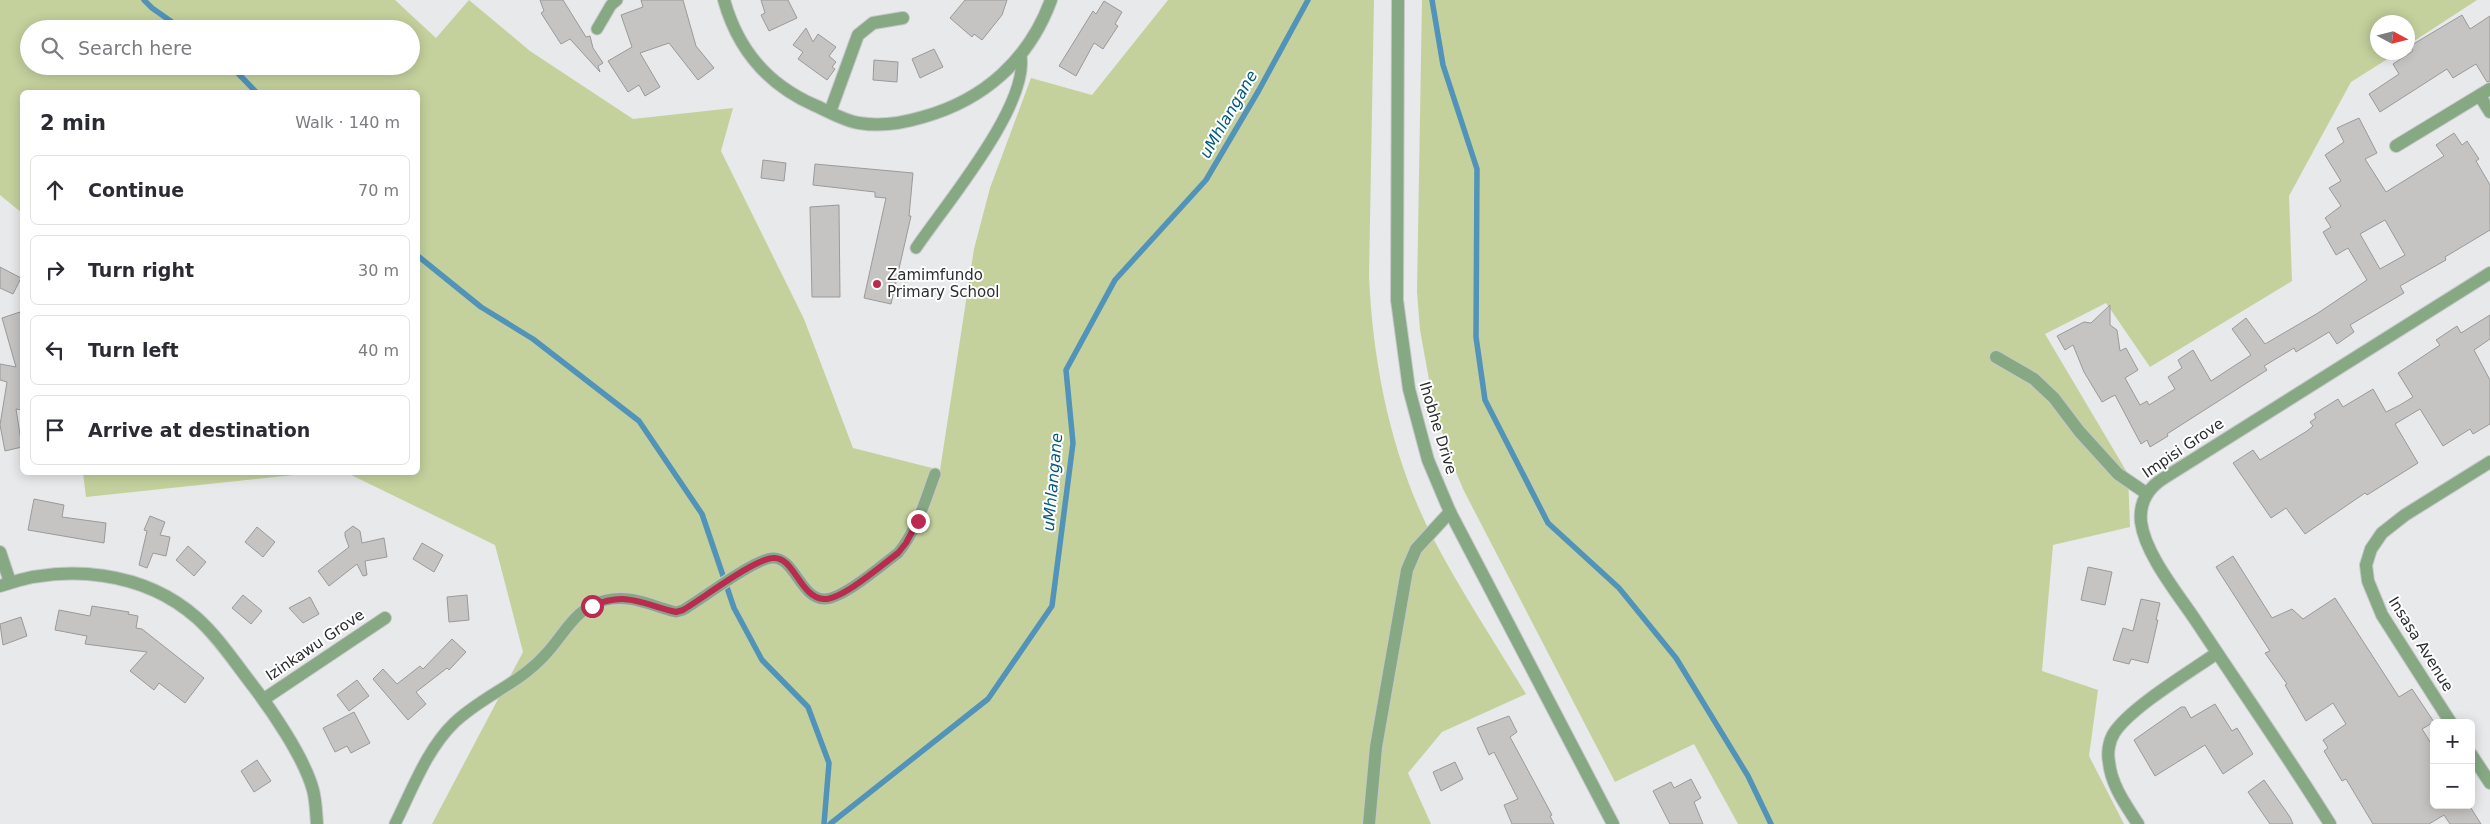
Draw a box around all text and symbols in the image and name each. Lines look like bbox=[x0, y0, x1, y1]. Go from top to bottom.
north arrow bbox=[2370, 15, 2415, 60]
search box bbox=[20, 20, 420, 75]
icon: search bbox=[38, 34, 66, 62]
text: Search here bbox=[78, 37, 192, 59]
water label: uMhlangane bbox=[1196, 67, 1261, 162]
text: 2 min bbox=[40, 111, 106, 135]
text: Walk · 140 m bbox=[295, 113, 400, 132]
icon: ahead bbox=[41, 176, 69, 204]
text: Continue bbox=[88, 179, 184, 201]
text: 70 m bbox=[358, 181, 399, 200]
icon: right bbox=[41, 256, 69, 284]
text: Turn right bbox=[88, 259, 194, 281]
text: 30 m bbox=[358, 261, 399, 280]
place label: Zamimfundo Primary School bbox=[887, 266, 1000, 301]
marker: Zamimfundo Primary School bbox=[871, 278, 883, 290]
icon: left bbox=[41, 336, 69, 364]
text: Turn left bbox=[88, 339, 179, 361]
text: 40 m bbox=[358, 341, 399, 360]
street label: Ihobhe Drive bbox=[1415, 379, 1461, 477]
street label: Impisi Grove bbox=[2139, 414, 2227, 482]
icon: arrive bbox=[41, 416, 69, 444]
text: Arrive at destination bbox=[88, 419, 310, 441]
water label: uMhlangane bbox=[1039, 432, 1066, 532]
route end bbox=[907, 510, 930, 533]
street label: Insasa Avenue bbox=[2385, 593, 2457, 695]
route start bbox=[581, 595, 604, 618]
street label: Izinkawu Grove bbox=[262, 605, 368, 685]
map controls bbox=[2430, 719, 2475, 809]
button: + bbox=[2430, 719, 2475, 764]
button: − bbox=[2430, 764, 2475, 809]

